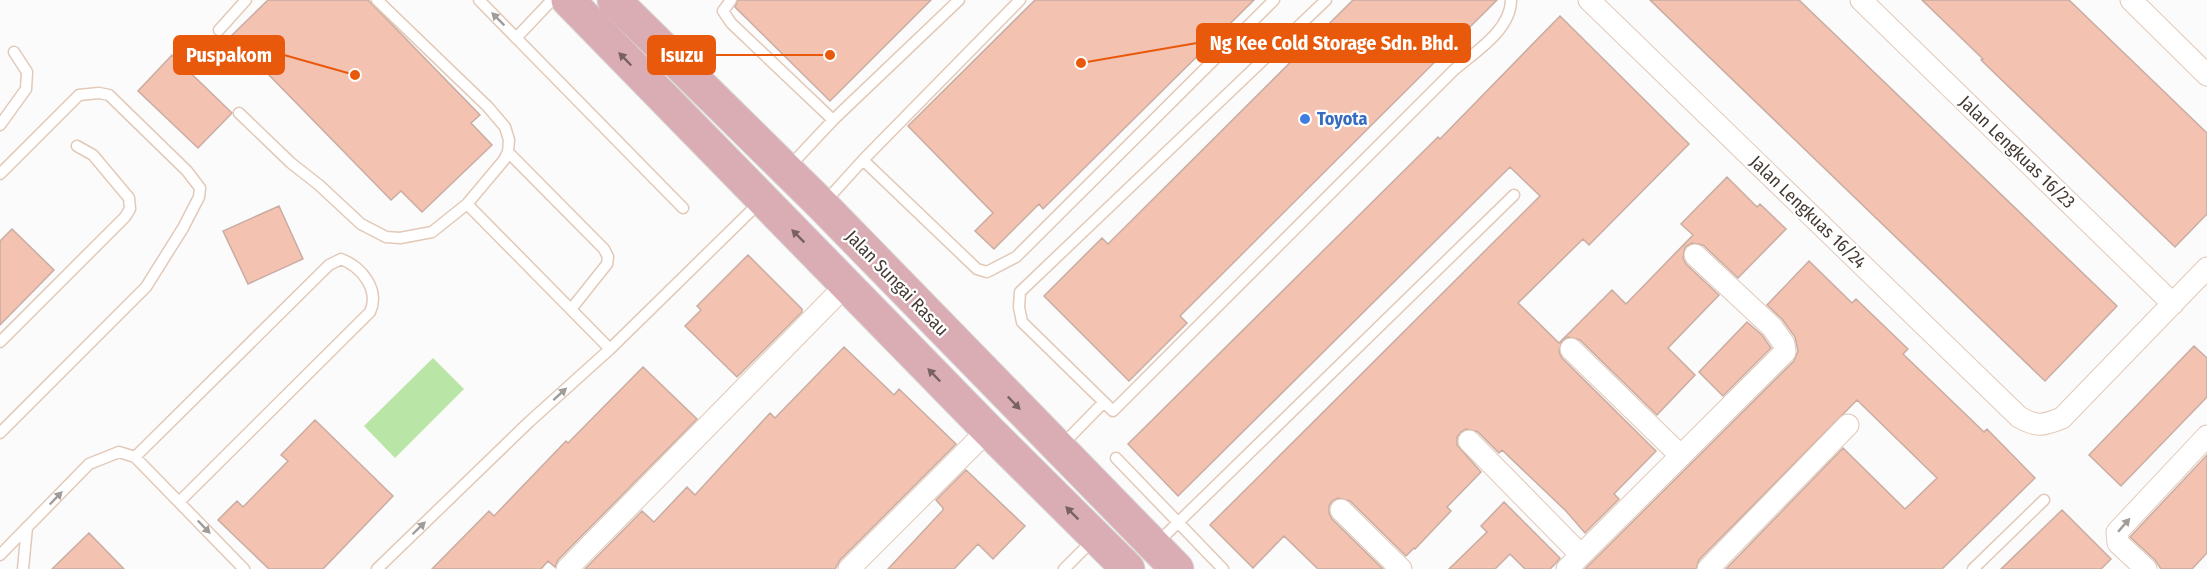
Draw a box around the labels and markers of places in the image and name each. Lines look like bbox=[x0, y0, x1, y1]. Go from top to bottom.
callout: Ng Kee Cold Storage Sdn. Bhd. bbox=[1197, 24, 1470, 62]
callout: Puspakom bbox=[174, 36, 284, 74]
callout: Isuzu bbox=[648, 36, 715, 74]
place label: Toyota bbox=[1317, 108, 1367, 130]
marker: Toyota bbox=[1298, 112, 1312, 126]

